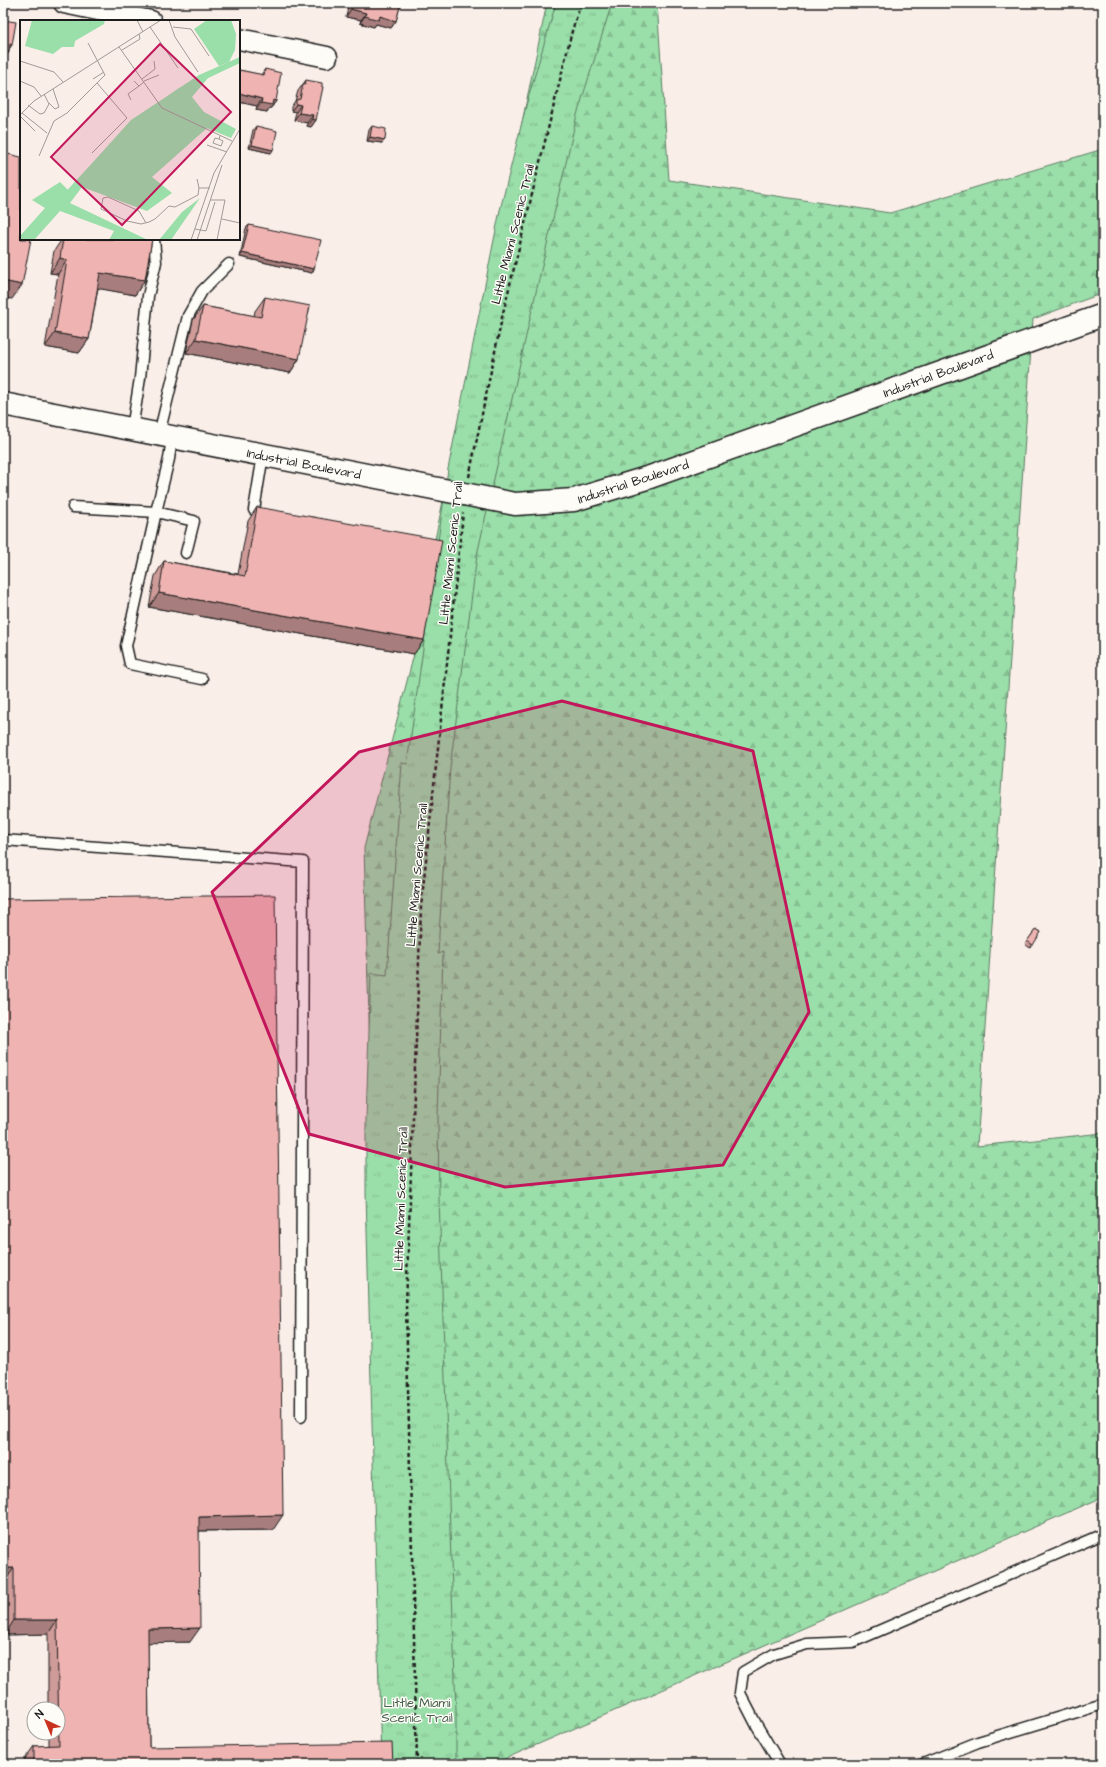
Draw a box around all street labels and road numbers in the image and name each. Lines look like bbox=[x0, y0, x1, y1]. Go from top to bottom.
street label: Little Miami Scenic Trail bbox=[487, 162, 539, 306]
street label: Industrial Boulevard bbox=[881, 346, 996, 402]
street label: Industrial Boulevard bbox=[245, 444, 363, 484]
street label: Industrial Boulevard bbox=[575, 455, 692, 508]
street label: Little Miami Scenic Trail bbox=[435, 481, 467, 626]
street label: Little Miami Scenic Trail bbox=[402, 803, 432, 948]
street label: Little Miami Scenic Trail bbox=[389, 1127, 413, 1271]

